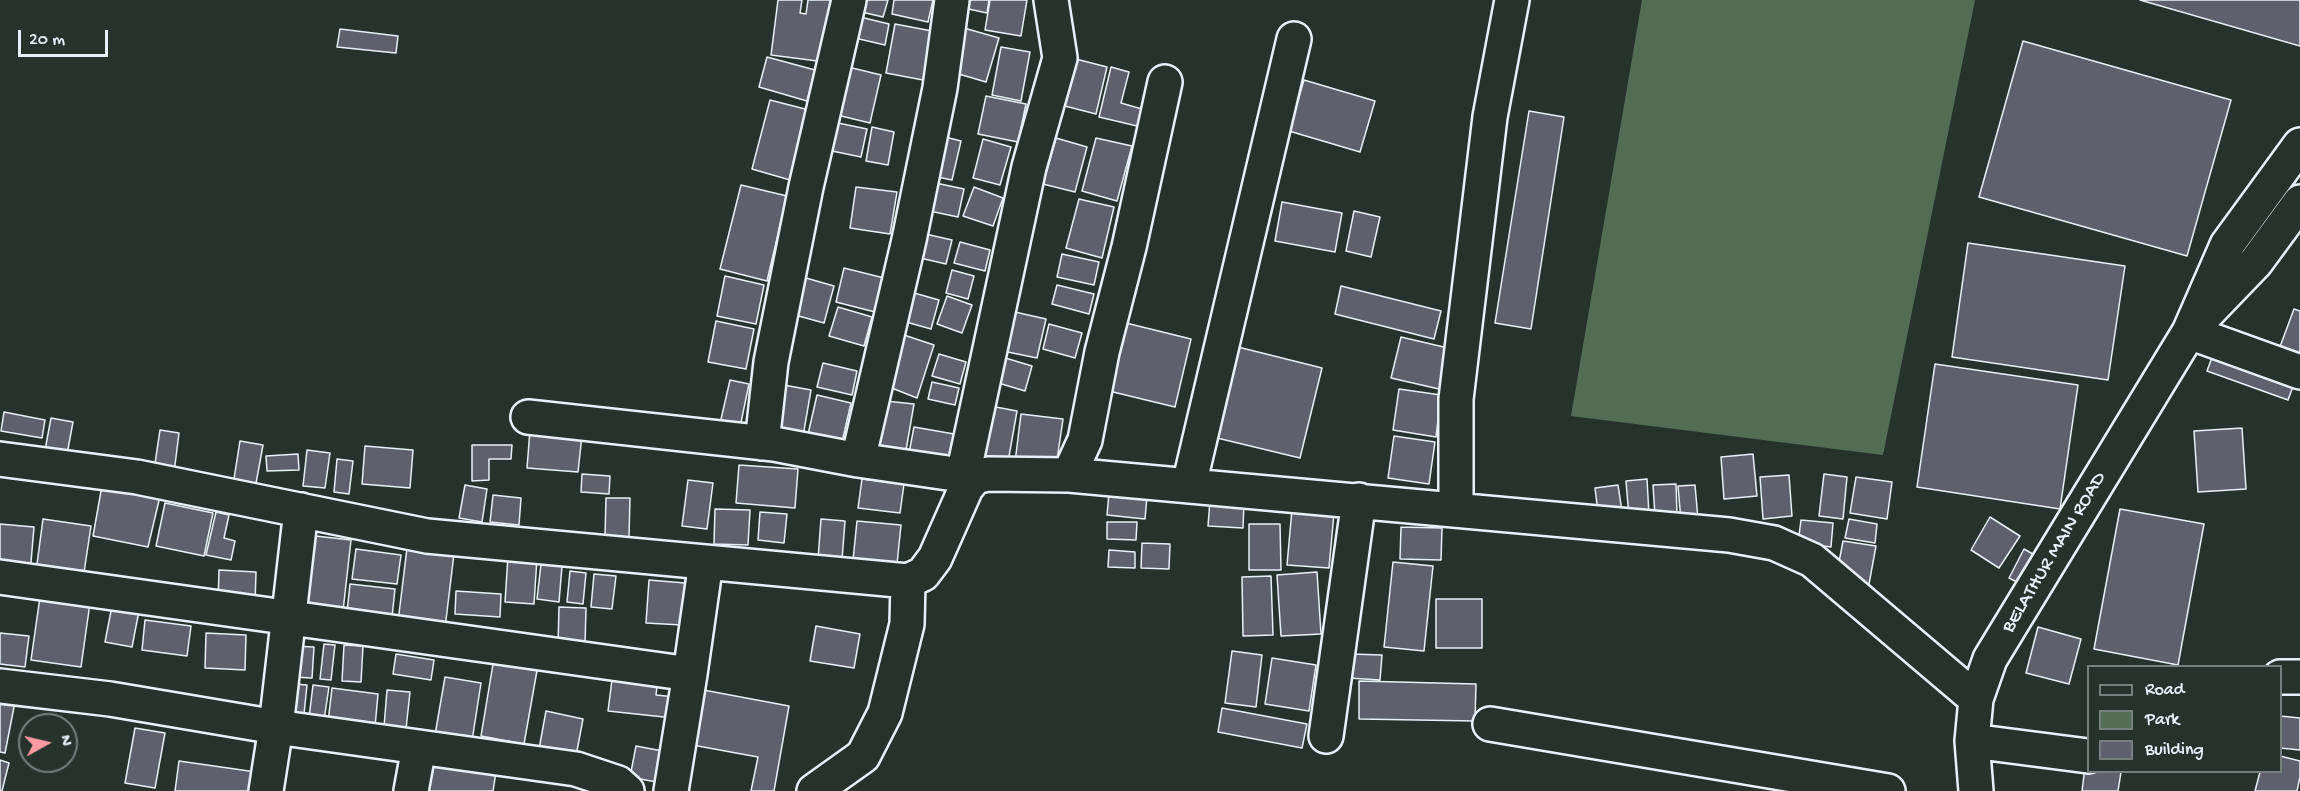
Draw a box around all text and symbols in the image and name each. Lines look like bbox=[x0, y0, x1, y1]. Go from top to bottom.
scale bar bbox=[21, 18, 111, 56]
text: 20 m bbox=[29, 30, 65, 51]
street label: BELATHUR MAIN ROAD bbox=[1998, 468, 2112, 638]
legend bbox=[2087, 665, 2282, 773]
text: Road bbox=[2145, 680, 2184, 701]
text: Park bbox=[2145, 710, 2179, 731]
north arrow bbox=[18, 713, 78, 773]
text: N bbox=[54, 734, 74, 747]
text: Building bbox=[2145, 740, 2204, 761]

